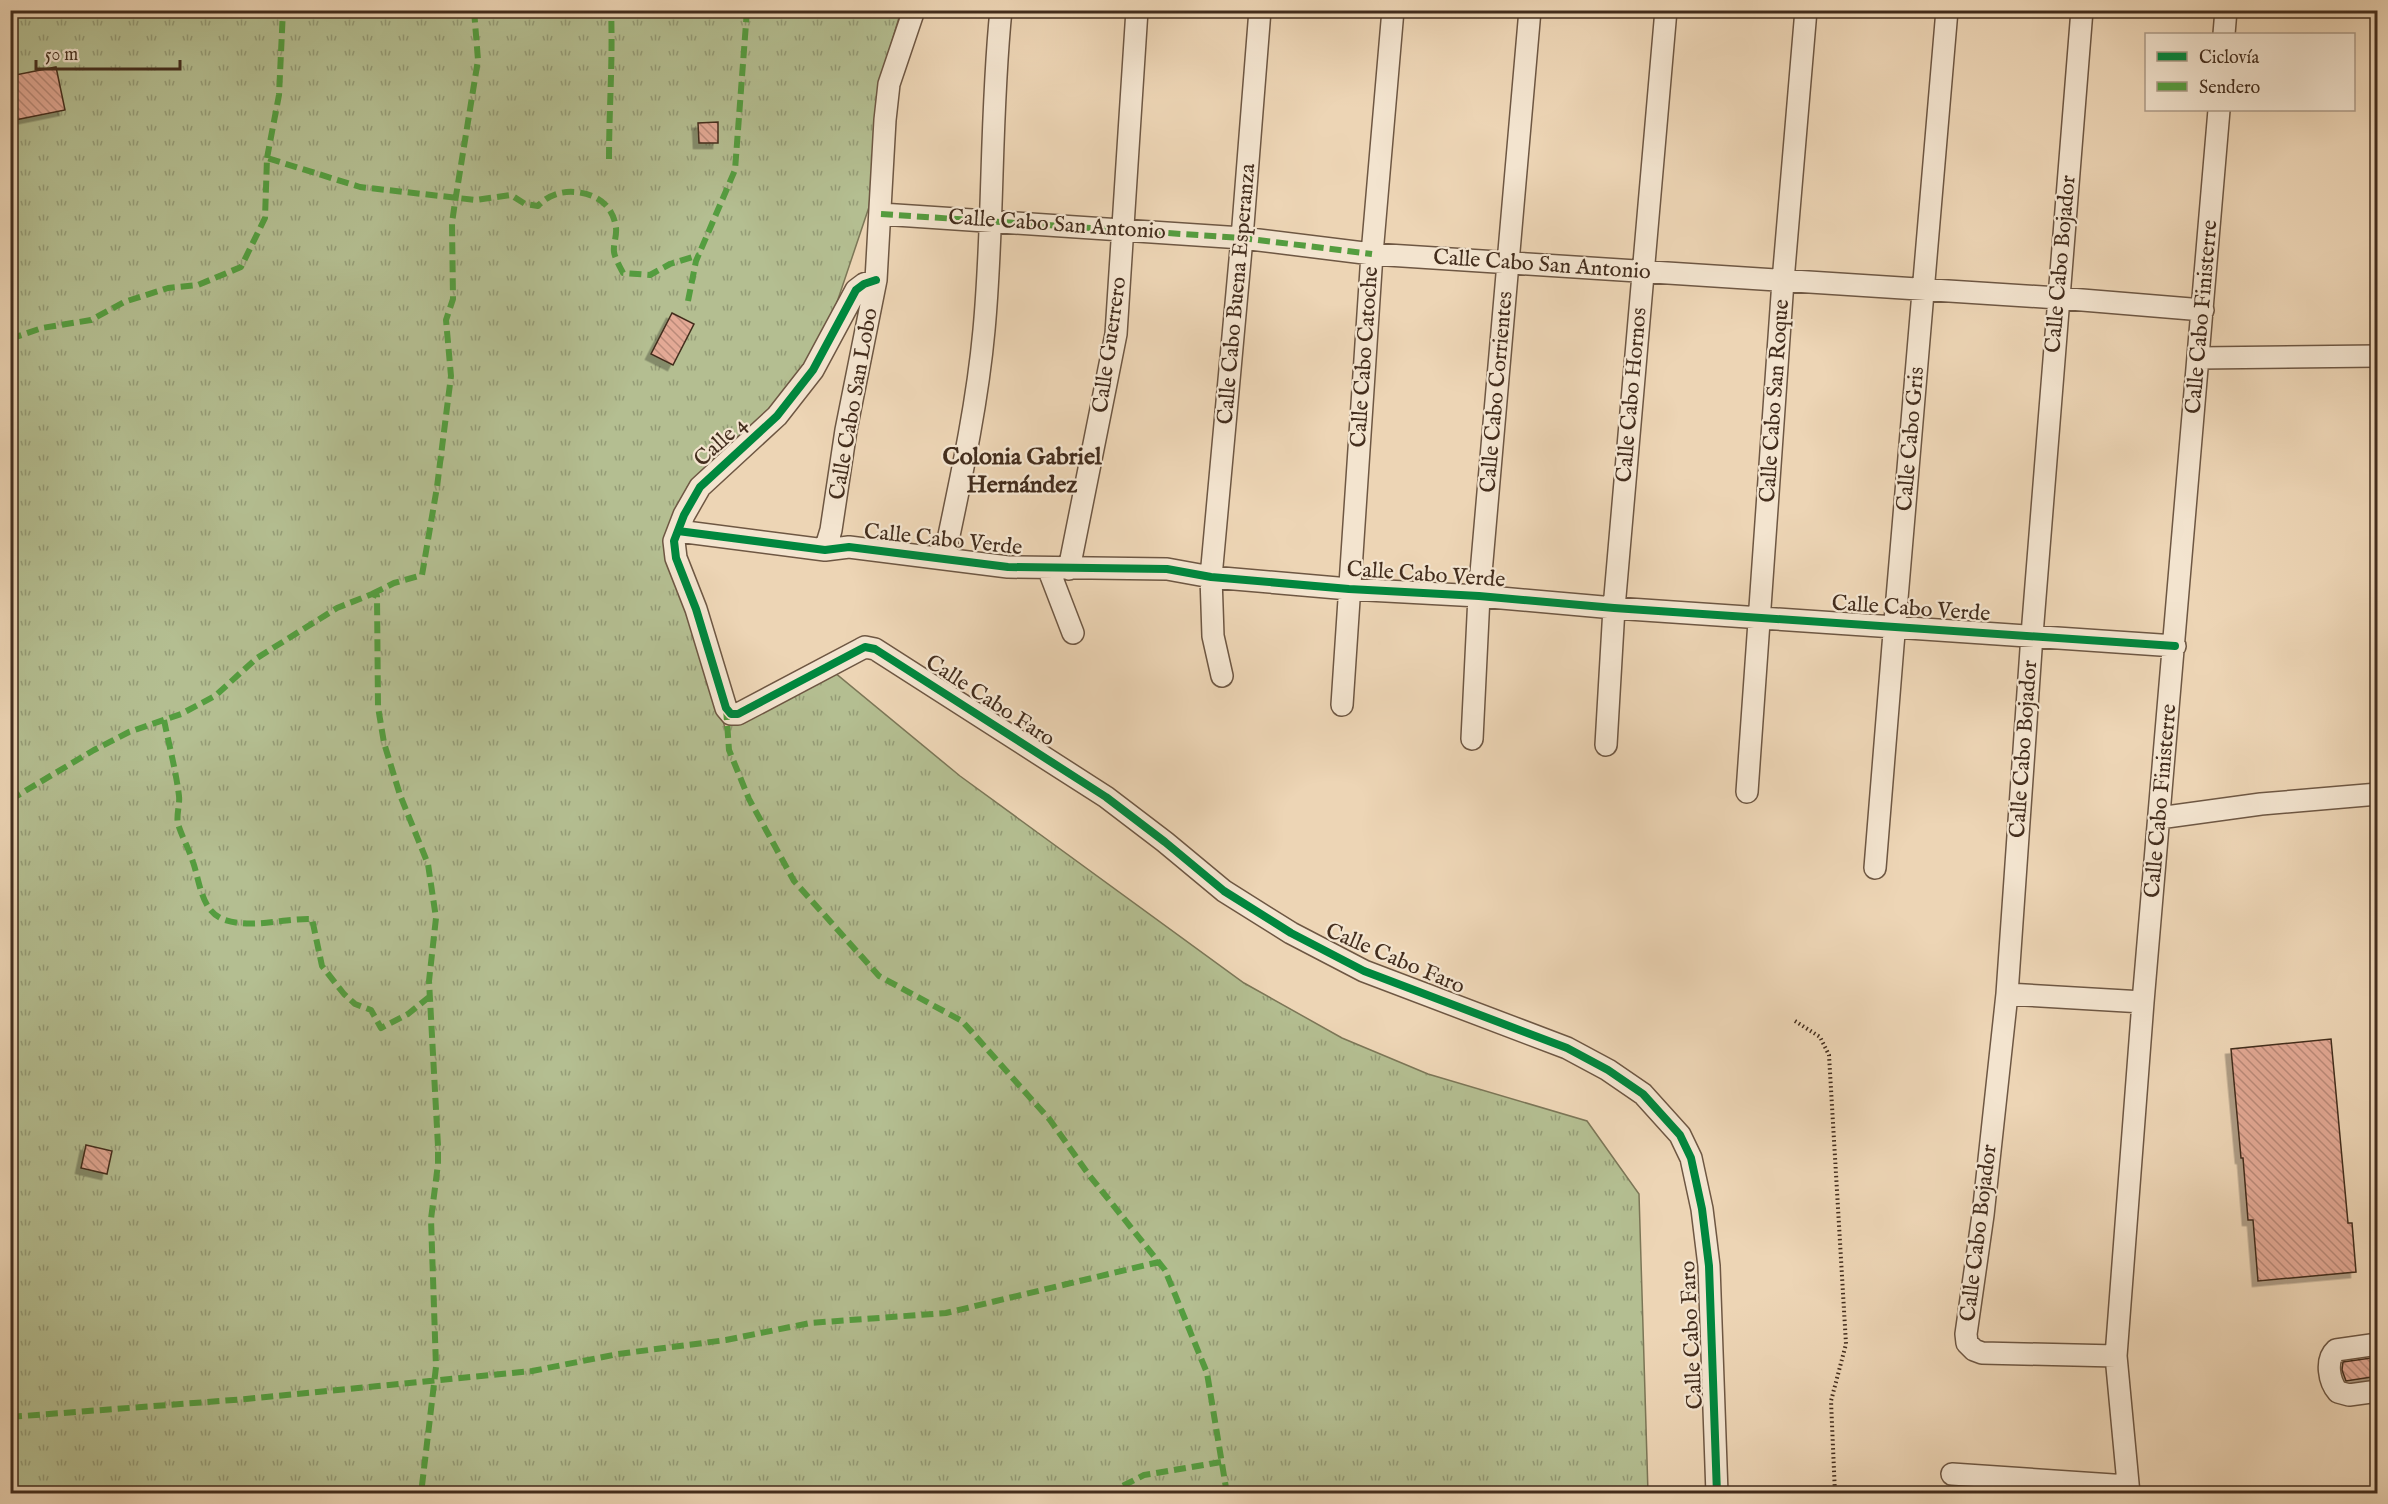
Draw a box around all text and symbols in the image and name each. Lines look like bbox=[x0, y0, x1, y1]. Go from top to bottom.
scale bar bbox=[36, 33, 180, 71]
legend bbox=[2145, 33, 2355, 111]
text: 50 m bbox=[45, 44, 78, 67]
text: Ciclovía bbox=[2199, 47, 2259, 70]
text: Sendero bbox=[2199, 77, 2261, 100]
street label: Calle Cabo Buena Esperanza bbox=[1212, 162, 1262, 426]
street label: Calle Cabo Bojador bbox=[2039, 174, 2083, 354]
street label: Calle Cabo San Antonio bbox=[947, 203, 1167, 247]
street label: Calle Cabo Finisterre bbox=[2180, 219, 2224, 415]
street label: Calle Cabo San Antonio bbox=[1432, 243, 1652, 287]
street label: Calle Cabo Catoche bbox=[1345, 265, 1385, 449]
street label: Calle Guerrero bbox=[1087, 275, 1133, 415]
street label: Calle Cabo Corrientes bbox=[1474, 290, 1520, 494]
street label: Calle Cabo San Roque bbox=[1754, 298, 1796, 504]
street label: Calle Cabo San Lobo bbox=[823, 306, 885, 502]
street label: Calle Cabo Hornos bbox=[1610, 306, 1654, 484]
street label: Calle Cabo Gris bbox=[1891, 366, 1931, 512]
street label: Calle 4 bbox=[688, 410, 754, 473]
district label: Colonia Gabriel Hernández bbox=[942, 442, 1102, 501]
street label: Calle Cabo Verde bbox=[862, 518, 1024, 562]
street label: Calle Cabo Verde bbox=[1346, 555, 1506, 595]
street label: Calle Cabo Verde bbox=[1831, 589, 1991, 629]
street label: Calle Cabo Faro bbox=[920, 649, 1060, 753]
street label: Calle Cabo Bojador bbox=[2004, 659, 2044, 839]
street label: Calle Cabo Finisterre bbox=[2139, 703, 2183, 899]
street label: Calle Cabo Faro bbox=[1321, 917, 1469, 1001]
street label: Calle Cabo Bojador bbox=[1954, 1143, 2004, 1323]
street label: Calle Cabo Faro bbox=[1674, 1260, 1710, 1410]

